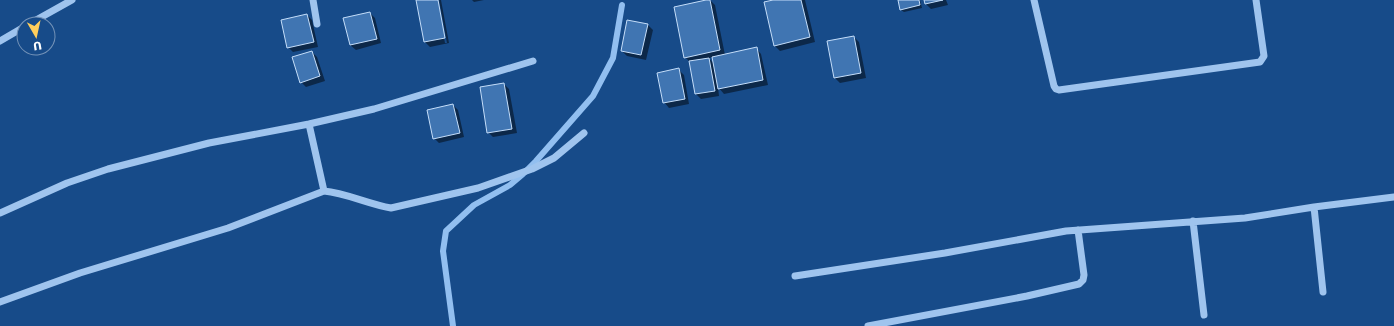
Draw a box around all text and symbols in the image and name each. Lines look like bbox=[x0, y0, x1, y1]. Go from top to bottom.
north arrow bbox=[16, 16, 56, 56]
text: U bbox=[32, 38, 43, 53]

